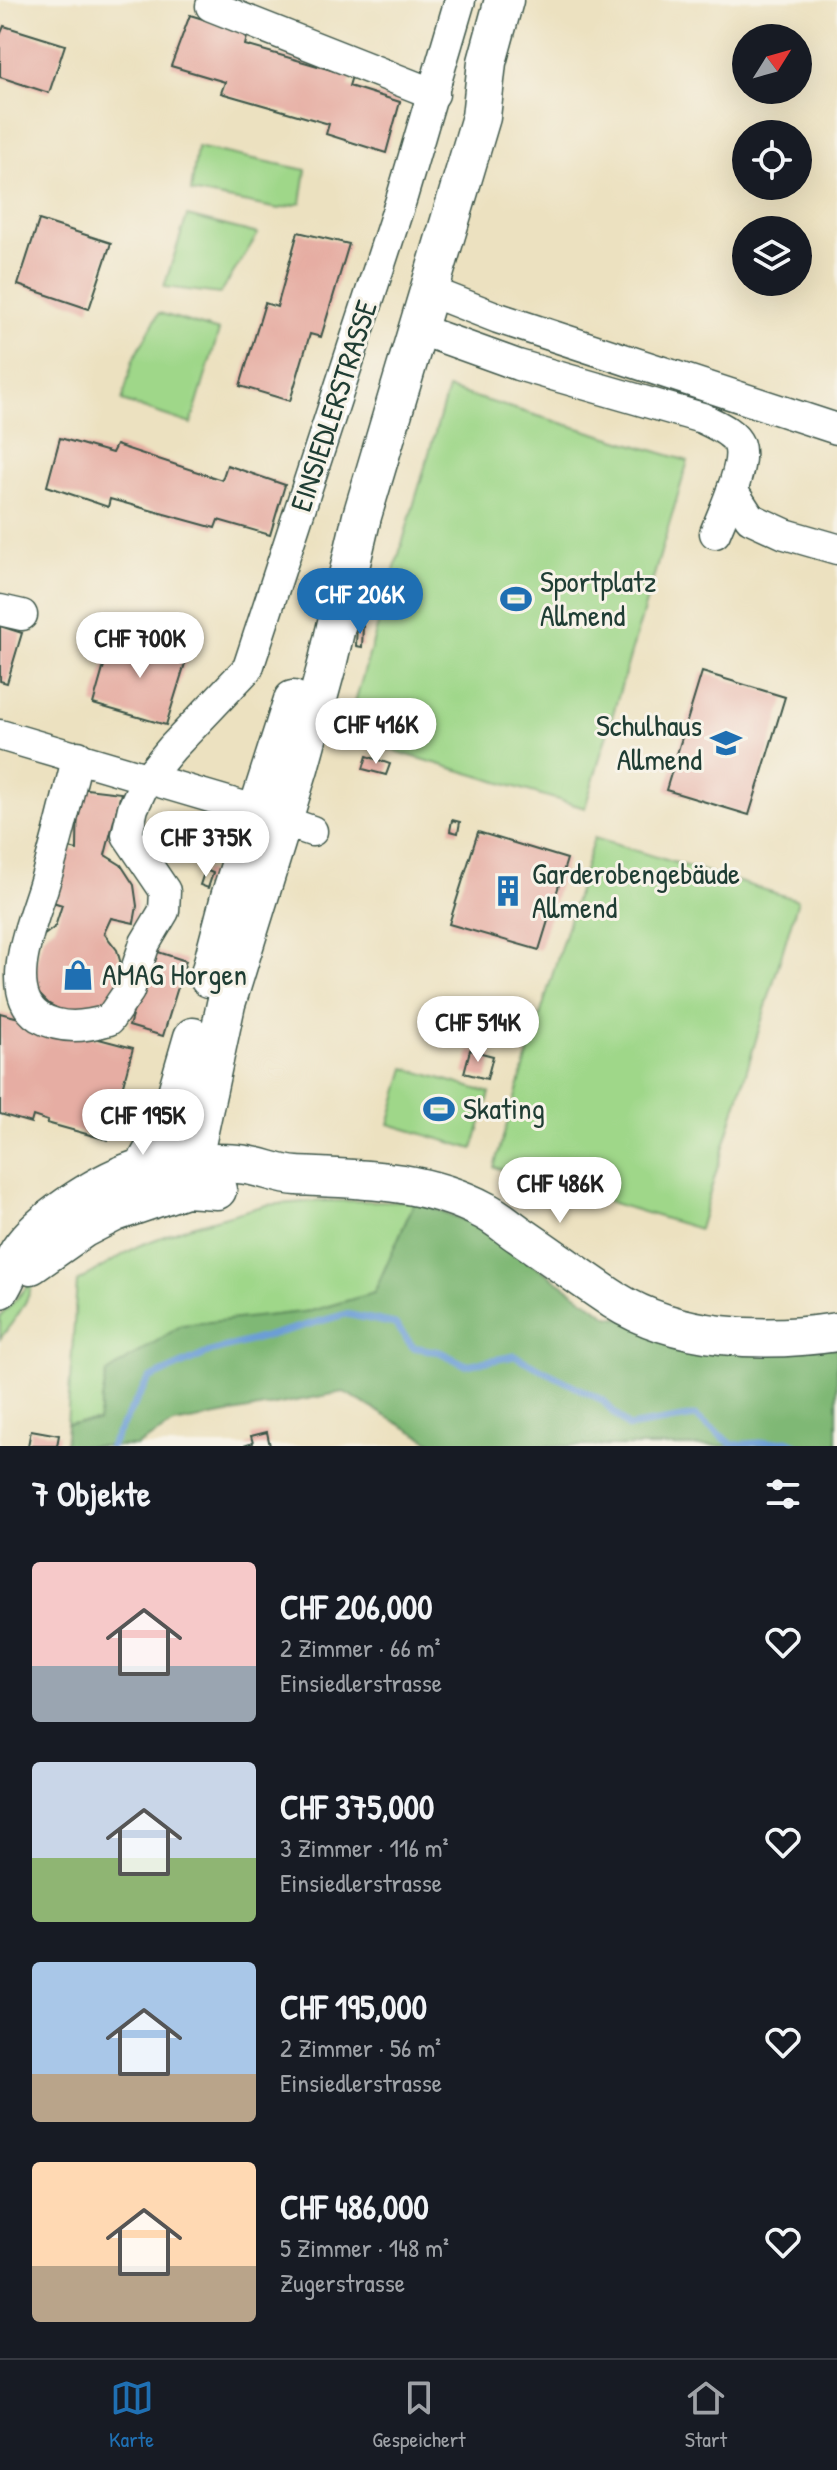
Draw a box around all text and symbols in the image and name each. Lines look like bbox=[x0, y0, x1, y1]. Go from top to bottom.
north arrow bbox=[732, 24, 812, 104]
map controls bbox=[732, 24, 812, 296]
button: locate bbox=[732, 120, 812, 200]
button: layers bbox=[732, 216, 812, 296]
street label: EINSIEDLERSTRASSE bbox=[280, 295, 386, 516]
place label: Sportplatz Allmend bbox=[540, 561, 656, 635]
pin: CHF 206K bbox=[277, 568, 443, 636]
text: CHF 206K bbox=[315, 576, 405, 611]
sports icon: Sportplatz Allmend bbox=[499, 582, 533, 616]
pin: CHF 700K bbox=[57, 612, 223, 680]
text: CHF 700K bbox=[94, 620, 186, 655]
pin: CHF 416K bbox=[293, 698, 459, 766]
place label: Schulhaus Allmend bbox=[596, 705, 702, 779]
text: CHF 416K bbox=[333, 706, 419, 741]
school or university icon: Schulhaus Allmend bbox=[709, 726, 743, 760]
pin: CHF 375K bbox=[123, 811, 289, 879]
text: CHF 375K bbox=[160, 819, 252, 854]
place label: Garderobengebäude Allmend bbox=[532, 853, 740, 927]
building icon: Garderobengebäude Allmend bbox=[491, 874, 525, 908]
place label: AMAG Horgen bbox=[102, 954, 247, 994]
shop icon: AMAG Horgen bbox=[61, 958, 95, 992]
pin: CHF 514K bbox=[395, 996, 561, 1064]
text: CHF 514K bbox=[435, 1004, 521, 1039]
place label: Skating bbox=[463, 1088, 545, 1128]
pin: CHF 195K bbox=[60, 1089, 226, 1157]
sports icon: Skating bbox=[422, 1092, 456, 1126]
text: CHF 195K bbox=[100, 1097, 186, 1132]
pin: CHF 486K bbox=[477, 1157, 643, 1225]
text: CHF 486K bbox=[516, 1165, 604, 1200]
text: 7 Objekte bbox=[32, 1471, 150, 1517]
icon: filters bbox=[761, 1472, 805, 1516]
text: CHF 206,000 bbox=[280, 1584, 432, 1630]
icon: home bbox=[96, 1594, 192, 1690]
icon: heart bbox=[761, 1620, 805, 1664]
text: 2 Zimmer · 66 m² bbox=[280, 1630, 440, 1665]
text: Einsiedlerstrasse bbox=[280, 1665, 442, 1700]
text: CHF 375,000 bbox=[280, 1784, 434, 1830]
icon: home bbox=[96, 1794, 192, 1890]
icon: heart bbox=[761, 1820, 805, 1864]
text: 3 Zimmer · 116 m² bbox=[280, 1830, 448, 1865]
text: Einsiedlerstrasse bbox=[280, 1865, 442, 1900]
text: CHF 195,000 bbox=[280, 1984, 427, 2030]
icon: home bbox=[96, 1994, 192, 2090]
icon: heart bbox=[761, 2020, 805, 2064]
text: 2 Zimmer · 56 m² bbox=[280, 2030, 441, 2065]
text: Einsiedlerstrasse bbox=[280, 2065, 442, 2100]
text: CHF 486,000 bbox=[280, 2184, 429, 2230]
icon: home bbox=[96, 2194, 192, 2290]
icon: heart bbox=[761, 2220, 805, 2264]
text: 5 Zimmer · 148 m² bbox=[280, 2230, 449, 2265]
text: Zugerstrasse bbox=[280, 2265, 405, 2300]
tab: Karte bbox=[109, 2376, 154, 2454]
tab: Gespeichert bbox=[372, 2376, 466, 2454]
tab: Start bbox=[684, 2376, 728, 2454]

